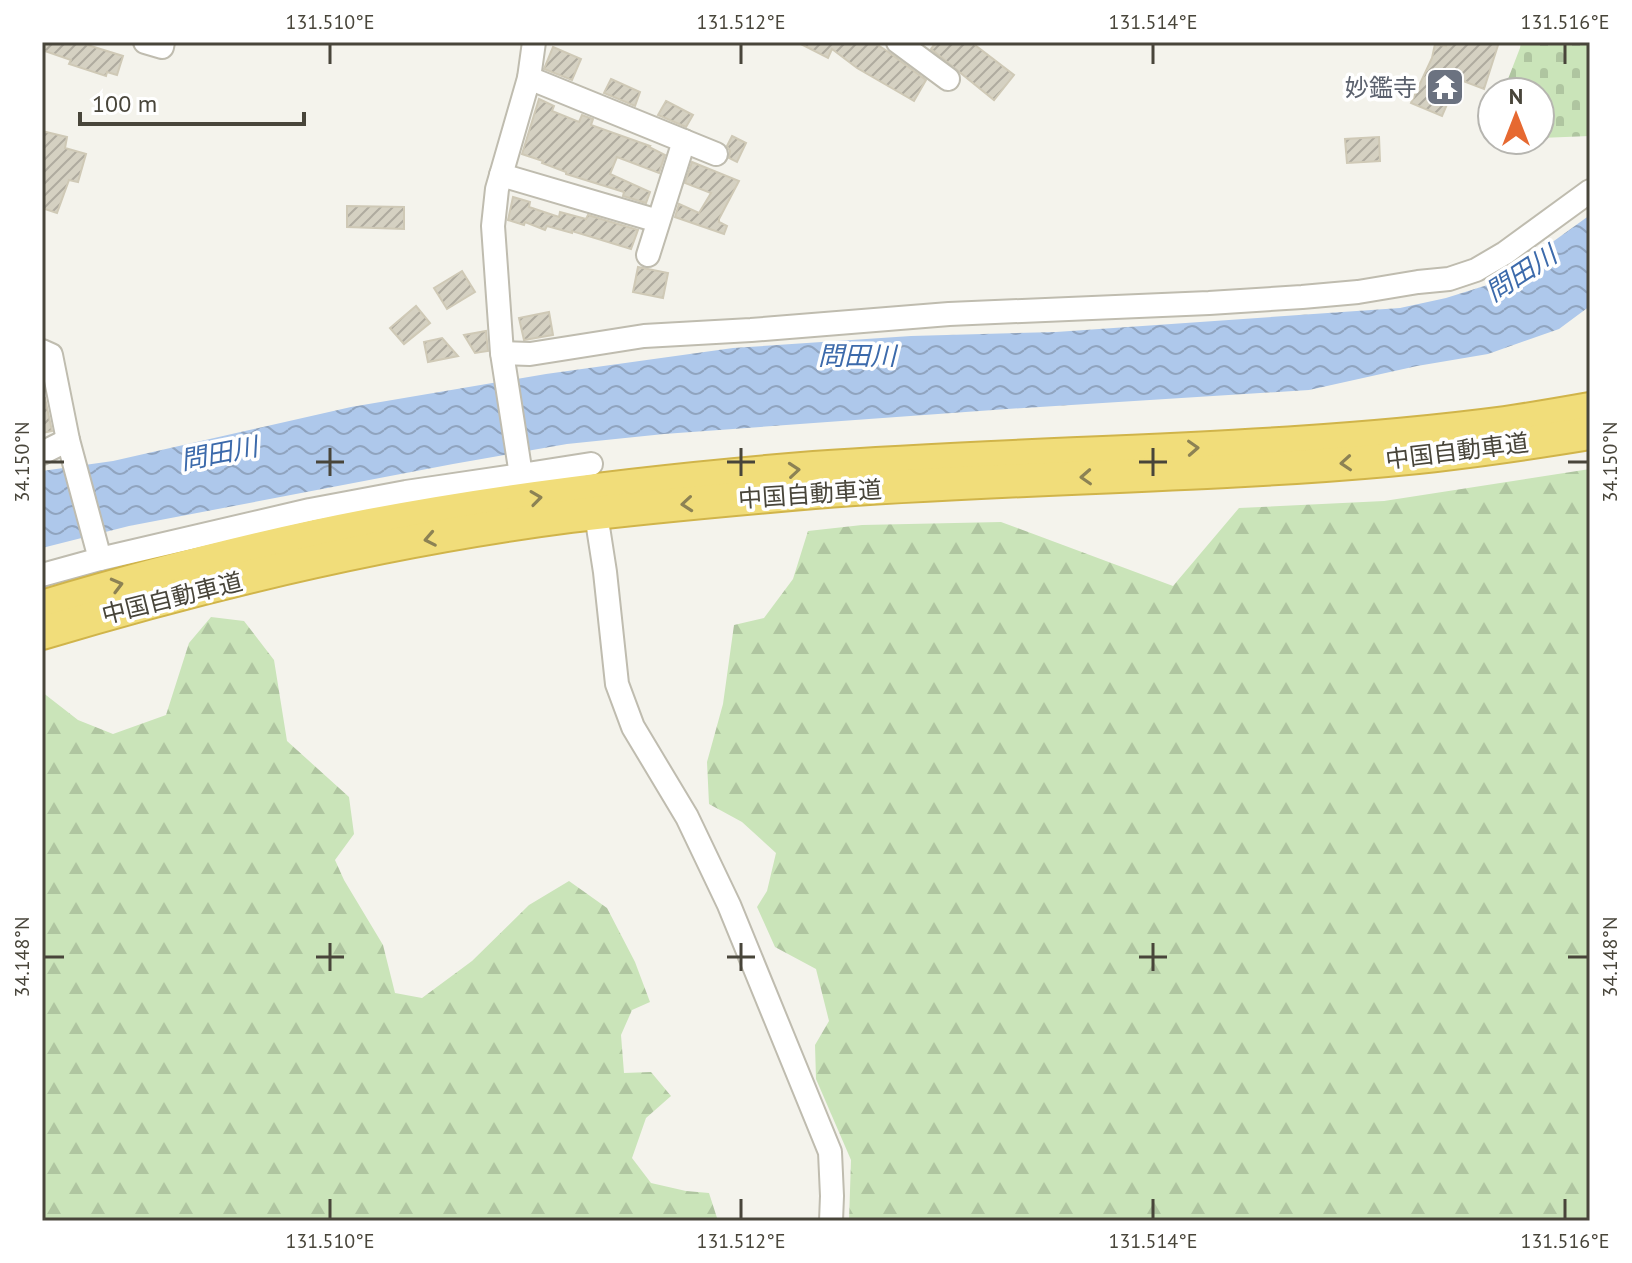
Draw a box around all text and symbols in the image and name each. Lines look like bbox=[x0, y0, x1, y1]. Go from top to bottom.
text: 131.510°E bbox=[286, 9, 374, 35]
text: 131.512°E bbox=[697, 9, 785, 35]
text: 131.514°E bbox=[1109, 9, 1197, 35]
text: 131.516°E bbox=[1521, 9, 1609, 35]
temple icon: 妙鑑寺 bbox=[1424, 66, 1466, 108]
place label: 妙鑑寺 bbox=[1345, 72, 1417, 103]
scale bar bbox=[80, 76, 304, 126]
north arrow bbox=[1476, 76, 1556, 156]
text: N bbox=[1509, 82, 1523, 110]
text: 100 m bbox=[92, 88, 157, 119]
water label: 問田川 bbox=[1479, 236, 1565, 308]
water label: 問田川 bbox=[818, 339, 899, 372]
text: 34.150°N bbox=[9, 422, 35, 502]
text: 34.150°N bbox=[1597, 422, 1623, 502]
street label: 中国自動車道 bbox=[1384, 427, 1530, 475]
water label: 問田川 bbox=[178, 429, 263, 477]
one-way arrow bbox=[1187, 440, 1200, 457]
one-way arrow bbox=[1339, 454, 1352, 471]
one-way arrow bbox=[788, 462, 801, 479]
one-way arrow bbox=[1079, 469, 1092, 486]
street label: 中国自動車道 bbox=[737, 474, 883, 514]
one-way arrow bbox=[529, 490, 543, 507]
one-way arrow bbox=[680, 495, 693, 512]
one-way arrow bbox=[424, 530, 437, 547]
street label: 中国自動車道 bbox=[98, 566, 246, 630]
one-way arrow bbox=[110, 578, 123, 595]
text: 34.148°N bbox=[9, 917, 35, 997]
text: 34.148°N bbox=[1597, 917, 1623, 997]
text: 131.510°E bbox=[286, 1228, 374, 1254]
text: 131.512°E bbox=[697, 1228, 785, 1254]
text: 131.514°E bbox=[1109, 1228, 1197, 1254]
text: 131.516°E bbox=[1521, 1228, 1609, 1254]

